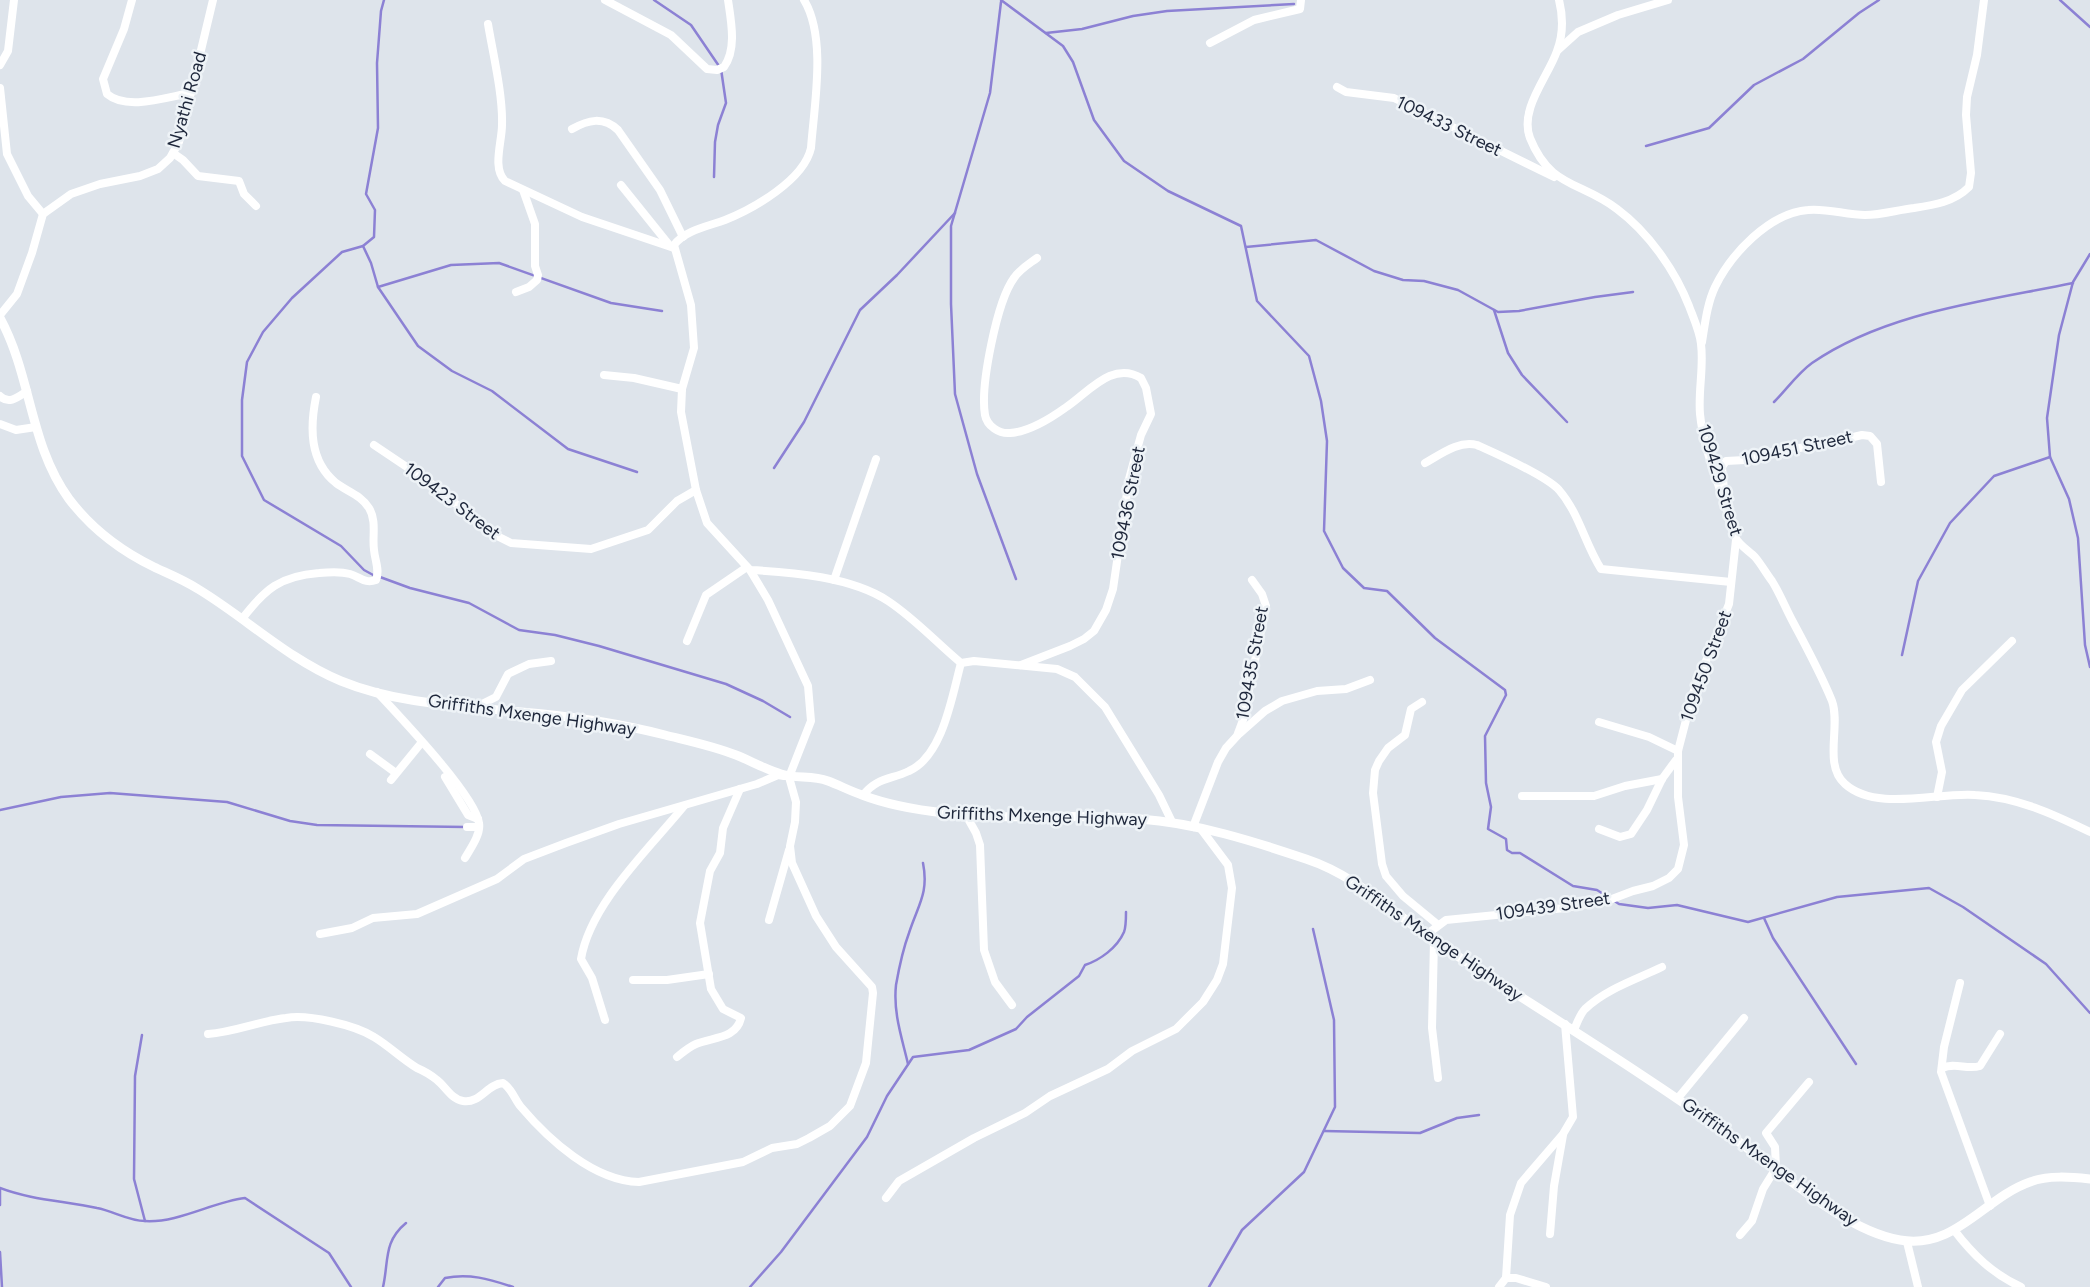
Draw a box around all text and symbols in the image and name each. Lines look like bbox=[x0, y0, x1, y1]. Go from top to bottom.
street label: Nyathi Road bbox=[163, 49, 211, 151]
street label: 109433 Street bbox=[1393, 91, 1506, 161]
street label: 109429 Street bbox=[1693, 422, 1747, 539]
street label: 109451 Street bbox=[1739, 425, 1855, 471]
street label: 109436 Street bbox=[1106, 444, 1150, 562]
street label: 109423 Street bbox=[399, 458, 505, 545]
street label: 109435 Street bbox=[1231, 604, 1273, 722]
street label: 109450 Street bbox=[1676, 607, 1736, 725]
street label: Griffiths Mxenge Highway bbox=[426, 689, 638, 741]
street label: Griffiths Mxenge Highway bbox=[937, 801, 1148, 831]
street label: Griffiths Mxenge Highway bbox=[1341, 870, 1528, 1006]
street label: 109439 Street bbox=[1494, 887, 1612, 925]
street label: Griffiths Mxenge Highway bbox=[1678, 1093, 1863, 1232]

